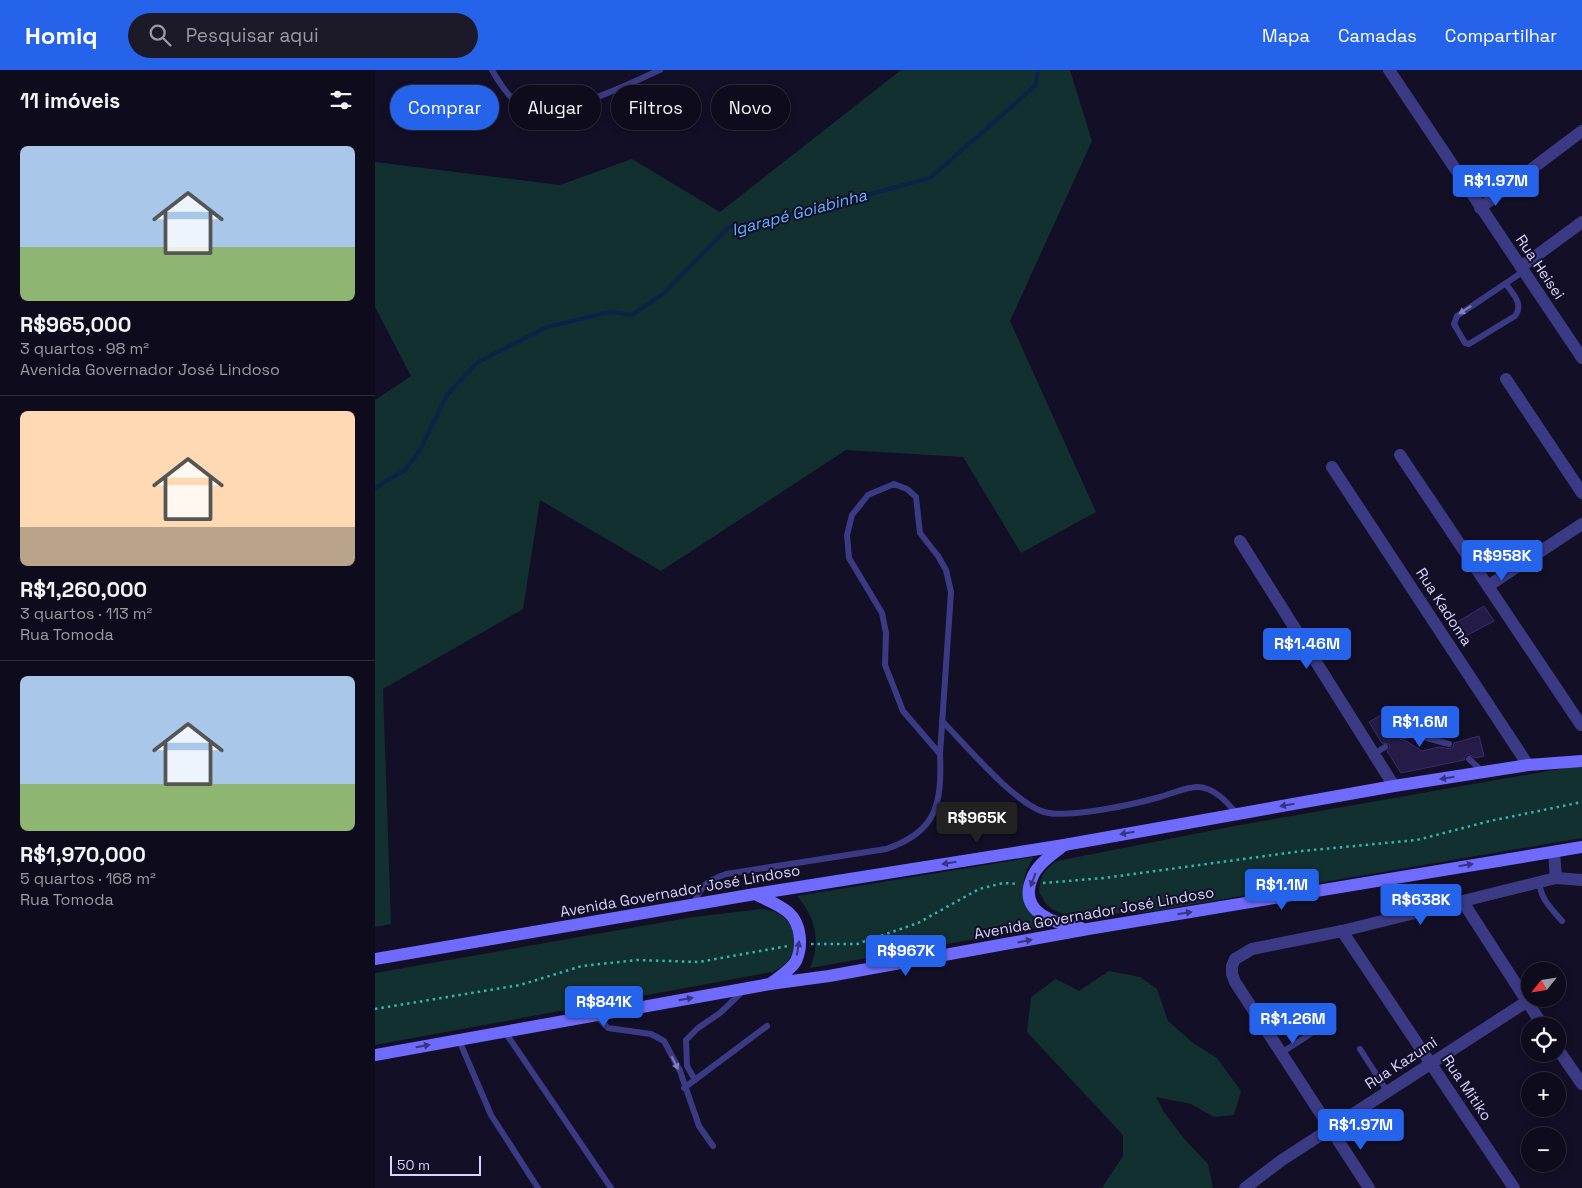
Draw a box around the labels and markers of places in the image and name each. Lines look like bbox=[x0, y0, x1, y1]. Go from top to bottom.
pin: R$1.97M bbox=[1450, 164, 1542, 207]
pin: R$958K bbox=[1461, 540, 1543, 582]
pin: R$1.46M bbox=[1261, 628, 1353, 670]
pin: R$1.6M bbox=[1379, 706, 1461, 748]
pin: R$965K bbox=[936, 802, 1018, 844]
pin: R$1.1M bbox=[1241, 868, 1323, 911]
pin: R$638K bbox=[1380, 884, 1462, 926]
pin: R$967K bbox=[865, 934, 947, 977]
pin: R$841K bbox=[563, 986, 645, 1028]
pin: R$1.26M bbox=[1247, 1002, 1339, 1045]
pin: R$1.97M bbox=[1315, 1108, 1407, 1151]

